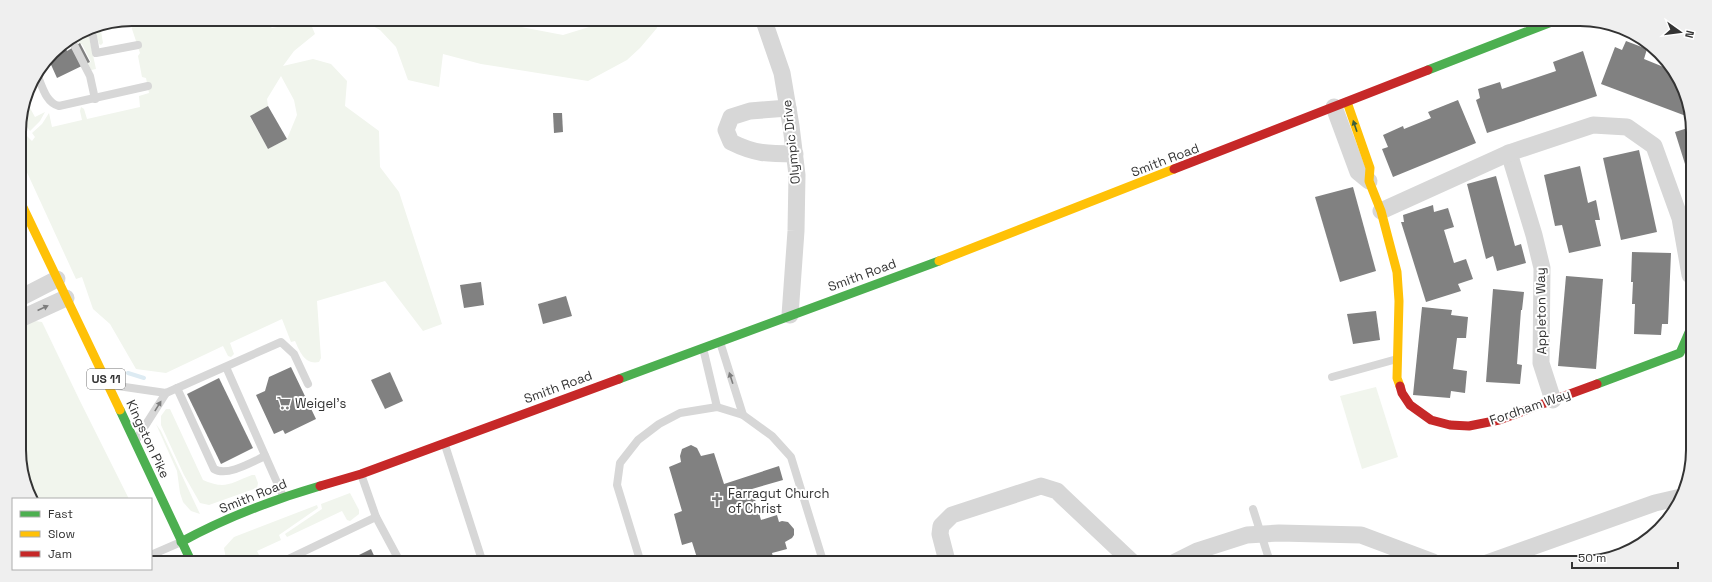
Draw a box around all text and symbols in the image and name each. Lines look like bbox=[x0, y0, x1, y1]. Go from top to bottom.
north arrow bbox=[1660, 12, 1700, 52]
text: N bbox=[1682, 29, 1697, 40]
street label: Olympic Drive bbox=[778, 99, 804, 185]
one-way arrow bbox=[1352, 120, 1358, 132]
street label: Smith Road bbox=[1129, 139, 1201, 181]
street label: Smith Road bbox=[825, 255, 899, 295]
street label: Appleton Way bbox=[1532, 267, 1550, 355]
one-way arrow bbox=[37, 305, 49, 311]
street label: Smith Road bbox=[521, 367, 595, 407]
road number: US 11 bbox=[87, 369, 125, 389]
one-way arrow bbox=[728, 372, 734, 384]
street label: Fordham Way bbox=[1487, 385, 1573, 429]
supermarket icon: Weigel's bbox=[276, 395, 292, 411]
place label: Weigel's bbox=[295, 395, 347, 412]
street label: Kingston Pike bbox=[122, 397, 174, 481]
one-way arrow bbox=[154, 400, 161, 412]
street label: Smith Road bbox=[217, 475, 289, 517]
place label: Farragut Church of Christ bbox=[728, 485, 829, 517]
church icon: Farragut Church of Christ bbox=[709, 492, 725, 508]
legend bbox=[12, 498, 152, 570]
text: Fast bbox=[48, 506, 73, 522]
text: Slow bbox=[48, 526, 75, 542]
scale bar bbox=[1572, 544, 1678, 570]
text: Jam bbox=[48, 546, 72, 562]
text: 50 m bbox=[1578, 550, 1606, 566]

